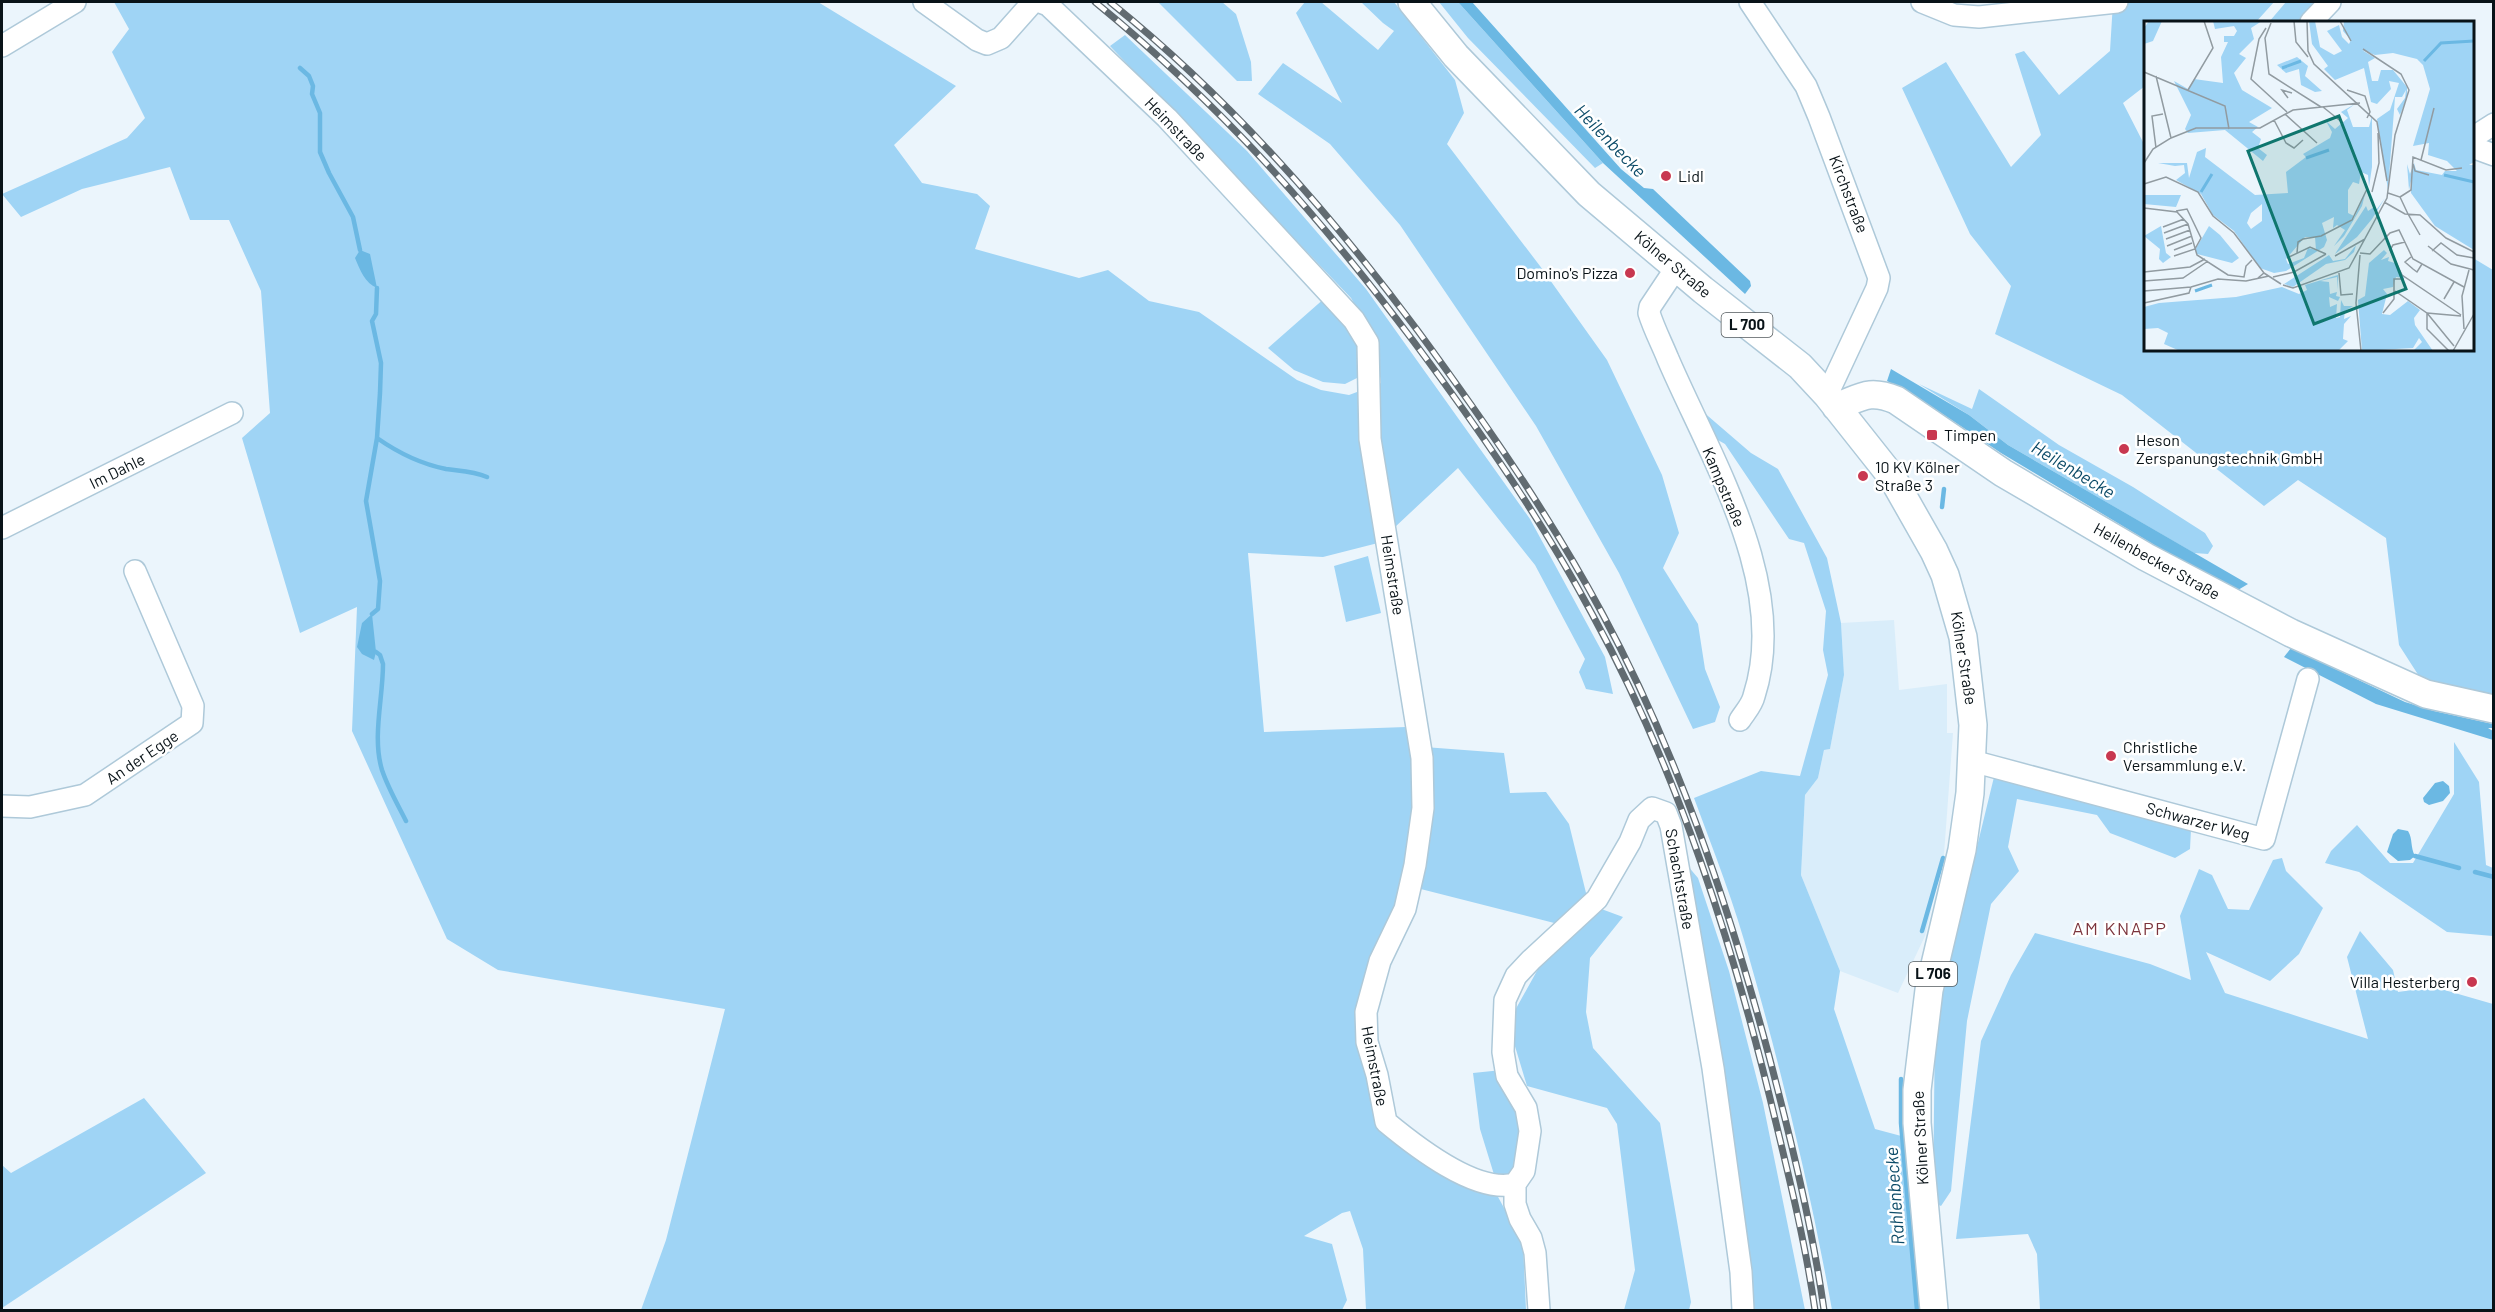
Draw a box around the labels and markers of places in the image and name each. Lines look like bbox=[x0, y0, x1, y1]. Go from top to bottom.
place label: Lidl bbox=[1678, 166, 1704, 185]
marker: Lidl bbox=[1659, 169, 1673, 183]
place label: Domino's Pizza bbox=[1516, 263, 1618, 282]
marker: Domino's Pizza bbox=[1623, 266, 1637, 280]
place label: Timpen bbox=[1944, 425, 1996, 444]
marker: Timpen bbox=[1925, 428, 1939, 442]
place label: Heson Zerspanungstechnik GmbH bbox=[2136, 430, 2323, 467]
marker: Heson Zerspanungstechnik GmbH bbox=[2117, 442, 2131, 456]
place label: 10 KV Kölner Straße 3 bbox=[1875, 457, 1960, 494]
marker: 10 KV Kölner Straße 3 bbox=[1856, 469, 1870, 483]
place label: Christliche Versammlung e.V. bbox=[2123, 737, 2246, 774]
marker: Christliche Versammlung e.V. bbox=[2104, 749, 2118, 763]
place label: Villa Hesterberg bbox=[2350, 972, 2460, 991]
marker: Villa Hesterberg bbox=[2465, 975, 2479, 989]

